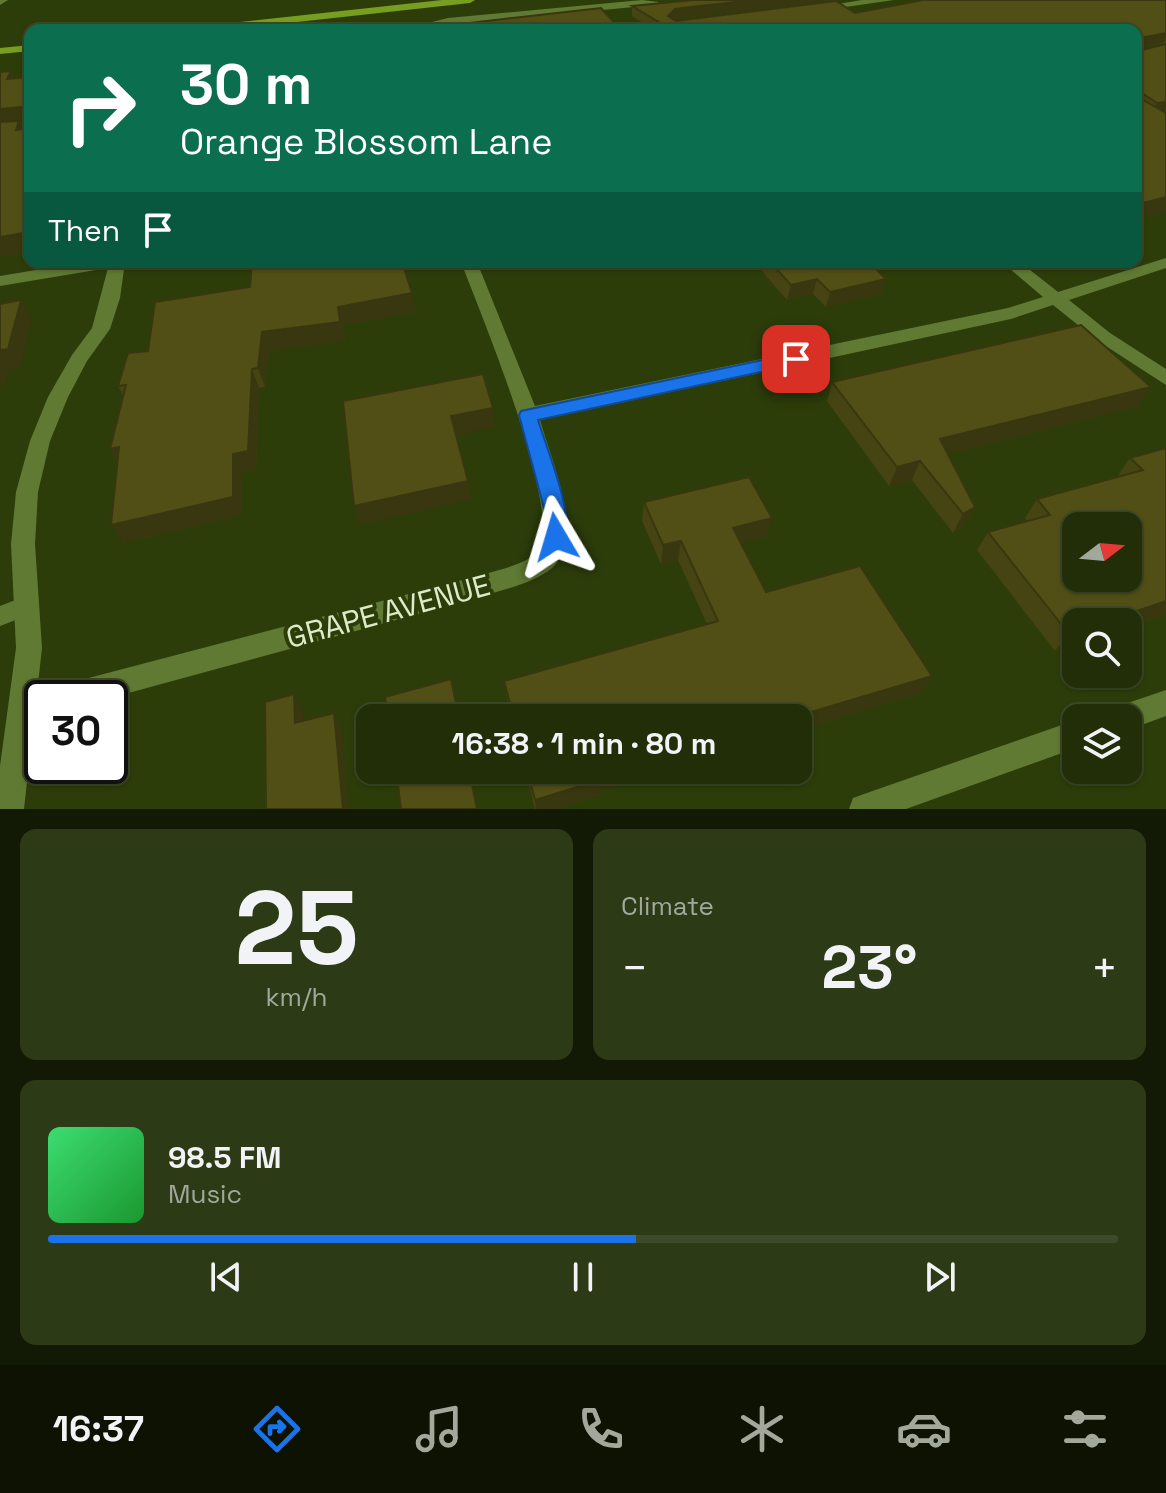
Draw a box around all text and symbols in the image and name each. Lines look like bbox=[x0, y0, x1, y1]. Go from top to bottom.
text: 30 m bbox=[180, 49, 312, 120]
icon: right bbox=[48, 56, 152, 160]
text: Orange Blossom Lane bbox=[180, 119, 553, 165]
icon: arrive bbox=[136, 208, 180, 252]
text: Then bbox=[48, 211, 120, 250]
pin bbox=[762, 325, 830, 393]
icon: arrive bbox=[774, 337, 818, 381]
position arrow bbox=[514, 495, 598, 579]
north arrow bbox=[1062, 512, 1142, 592]
map controls bbox=[1062, 512, 1142, 784]
street label: GRAPE AVENUE bbox=[282, 565, 494, 657]
button: search bbox=[1062, 608, 1142, 688]
speed limit sign: 30 bbox=[24, 680, 128, 784]
button: layers bbox=[1062, 704, 1142, 784]
text: 16:38 · 1 min · 80 m bbox=[452, 724, 716, 763]
text: 25 bbox=[234, 862, 359, 994]
text: Climate bbox=[621, 889, 714, 923]
text: 23° bbox=[822, 929, 917, 1006]
text: − bbox=[621, 940, 648, 996]
text: + bbox=[1091, 940, 1118, 996]
text: km/h bbox=[266, 980, 327, 1014]
text: 98.5 FM bbox=[168, 1138, 282, 1177]
text: Music bbox=[168, 1177, 242, 1211]
icon: previous bbox=[204, 1255, 248, 1299]
icon: pause bbox=[561, 1255, 605, 1299]
icon: next bbox=[918, 1255, 962, 1299]
icon: directions bbox=[249, 1401, 305, 1457]
icon: music bbox=[411, 1401, 467, 1457]
icon: phone bbox=[573, 1401, 629, 1457]
icon: climate bbox=[734, 1401, 790, 1457]
icon: car bbox=[896, 1401, 952, 1457]
icon: filters bbox=[1057, 1401, 1113, 1457]
text: 16:37 bbox=[53, 1406, 144, 1452]

